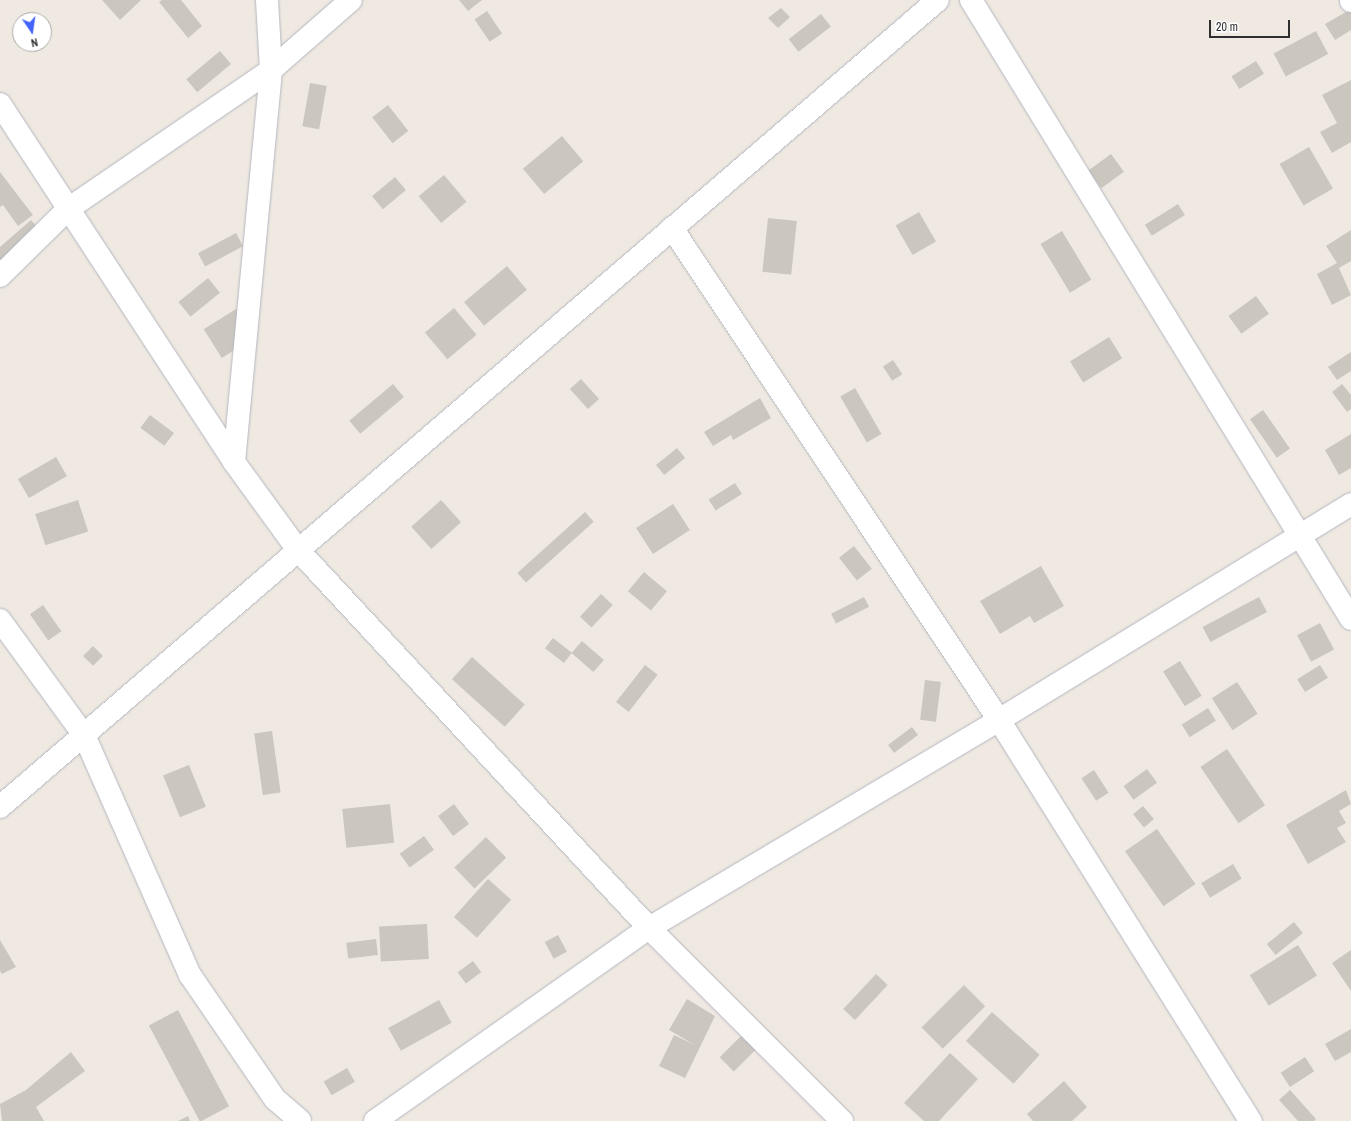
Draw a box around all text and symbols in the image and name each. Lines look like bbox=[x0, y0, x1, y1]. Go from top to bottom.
north arrow bbox=[12, 12, 52, 52]
scale bar bbox=[1211, 12, 1292, 38]
text: 20 m bbox=[1216, 19, 1238, 35]
text: N bbox=[30, 35, 39, 50]

